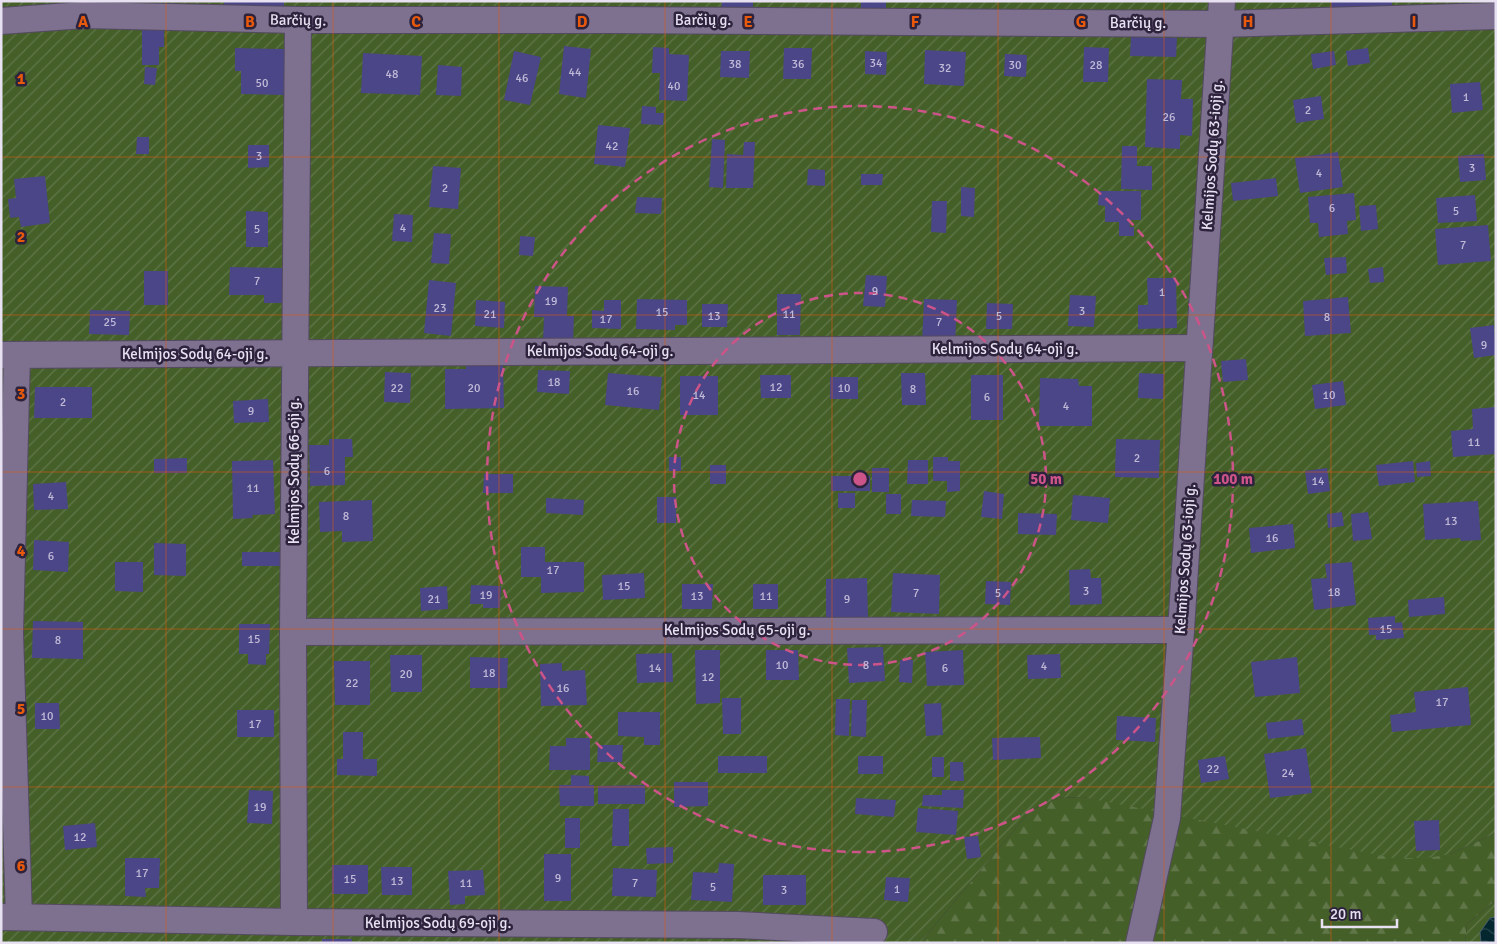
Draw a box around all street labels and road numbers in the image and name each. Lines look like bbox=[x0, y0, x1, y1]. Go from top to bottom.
street label: Barčių g. bbox=[270, 11, 326, 29]
street label: Barčių g. bbox=[675, 11, 731, 29]
street label: Barčių g. bbox=[1110, 14, 1166, 32]
street label: Kelmijos Sodų 63-ioji g. bbox=[1198, 79, 1226, 231]
street label: Kelmijos Sodų 64-oji g. bbox=[932, 340, 1078, 358]
street label: Kelmijos Sodų 64-oji g. bbox=[527, 342, 673, 360]
street label: Kelmijos Sodų 64-oji g. bbox=[122, 345, 268, 363]
street label: Kelmijos Sodų 66-oji g. bbox=[285, 398, 303, 544]
street label: Kelmijos Sodų 63-ioji g. bbox=[1171, 483, 1199, 635]
street label: Kelmijos Sodų 65-oji g. bbox=[664, 621, 810, 639]
street label: Kelmijos Sodų 69-oji g. bbox=[365, 914, 511, 932]

